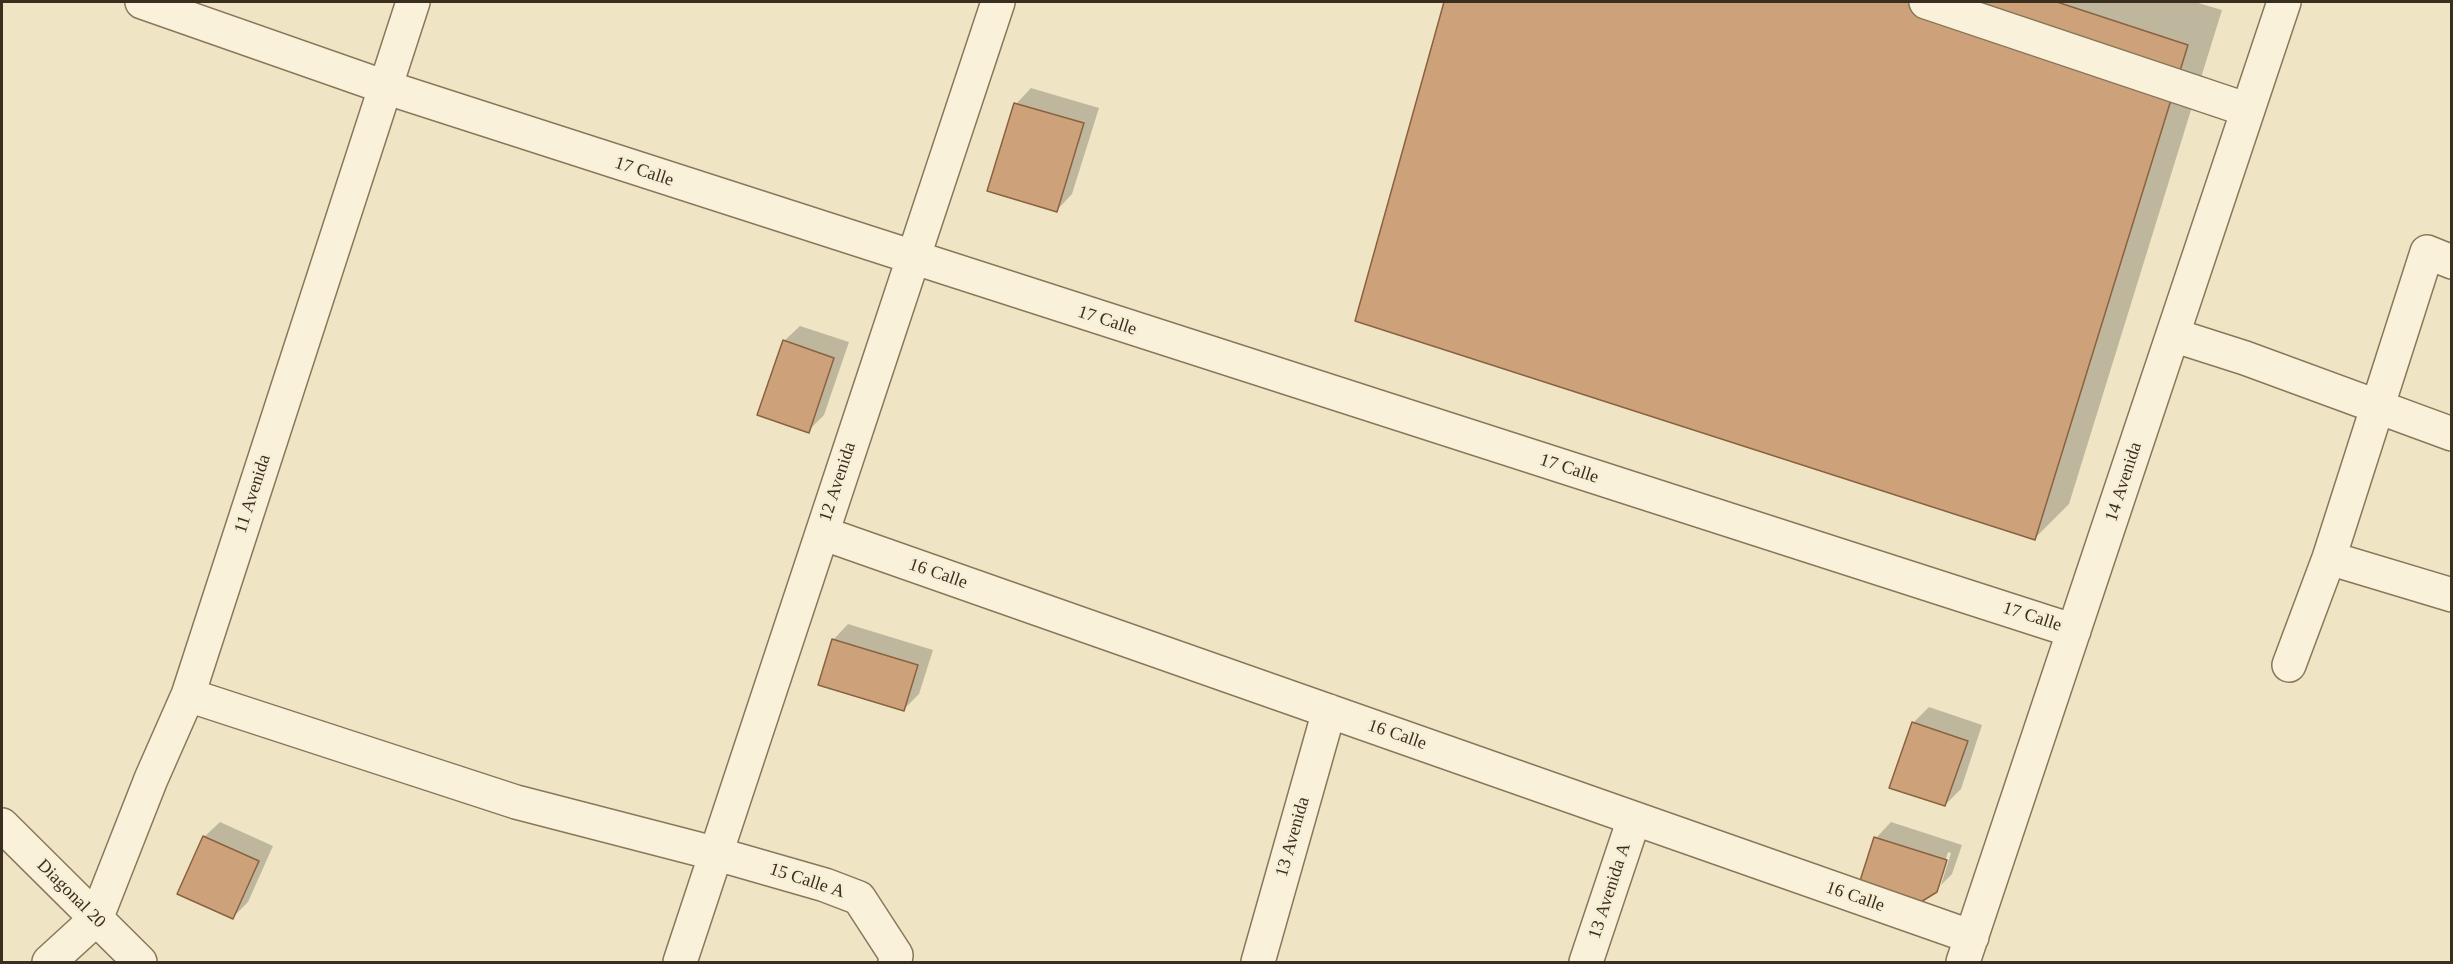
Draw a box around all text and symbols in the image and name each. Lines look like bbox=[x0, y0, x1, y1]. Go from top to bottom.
street label: 17 Calle bbox=[612, 152, 676, 192]
street label: 17 Calle bbox=[1075, 301, 1139, 341]
street label: 12 Avenida bbox=[815, 440, 861, 524]
street label: 14 Avenida bbox=[2101, 440, 2147, 524]
street label: 17 Calle bbox=[1537, 449, 1601, 489]
street label: 11 Avenida bbox=[230, 452, 276, 536]
street label: 16 Calle bbox=[906, 554, 970, 594]
street label: 17 Calle bbox=[2000, 597, 2064, 637]
street label: 16 Calle bbox=[1365, 715, 1429, 755]
street label: 13 Avenida bbox=[1271, 795, 1315, 879]
street label: 13 Avenida A bbox=[1584, 840, 1636, 942]
street label: Diagonal 20 bbox=[32, 855, 110, 933]
street label: 15 Calle A bbox=[767, 859, 847, 903]
street label: 16 Calle bbox=[1823, 877, 1887, 917]

